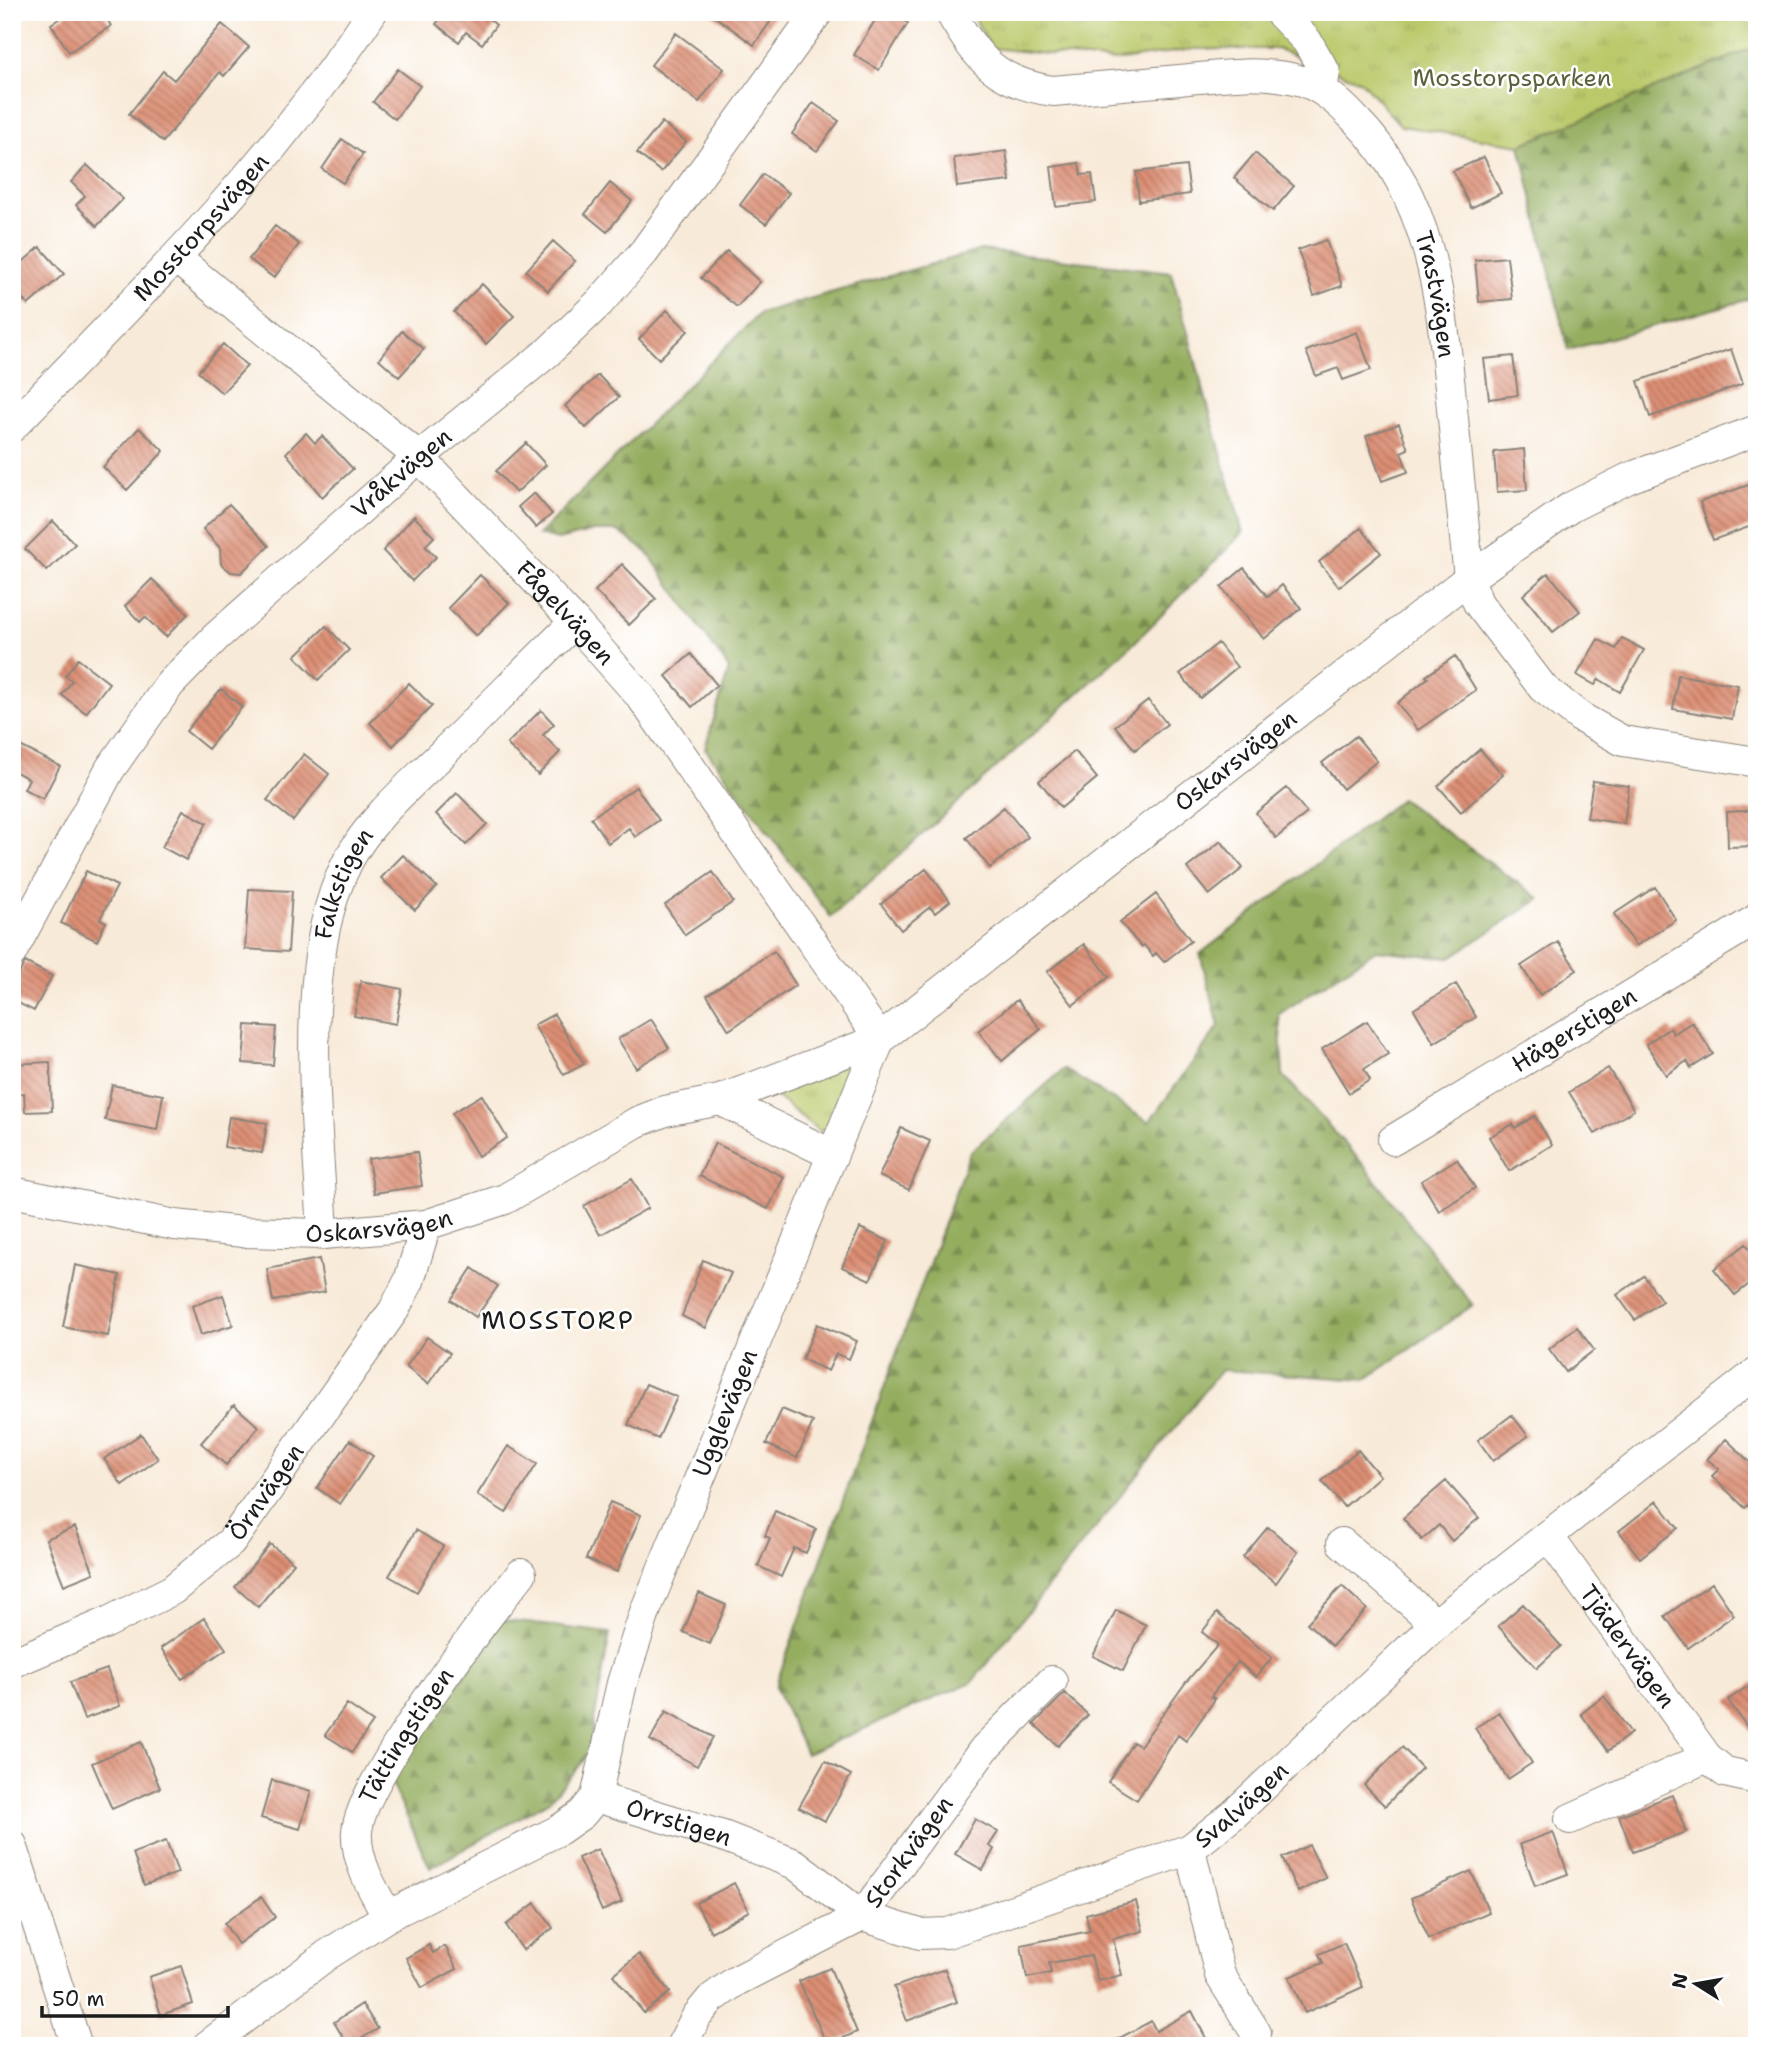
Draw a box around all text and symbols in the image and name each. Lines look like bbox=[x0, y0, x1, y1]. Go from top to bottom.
park label: Mosstorpsparken bbox=[1412, 62, 1612, 94]
street label: Mosstorpsvägen bbox=[126, 147, 276, 308]
street label: Trastvägen bbox=[1407, 227, 1463, 360]
street label: Vråkvägen bbox=[345, 421, 458, 526]
street label: Fågelvägen bbox=[509, 554, 622, 672]
street label: Oskarsvägen bbox=[1168, 703, 1304, 819]
street label: Falkstigen bbox=[307, 821, 381, 942]
street label: Hägerstigen bbox=[1506, 980, 1643, 1080]
street label: Oskarsvägen bbox=[305, 1201, 456, 1250]
district label: MOSSTORP bbox=[481, 1302, 635, 1337]
street label: Ugglevägen bbox=[685, 1344, 765, 1482]
street label: Örnvägen bbox=[221, 1437, 311, 1547]
street label: Tjädervägen bbox=[1572, 1578, 1683, 1715]
street label: Tättingstigen bbox=[352, 1661, 461, 1809]
street label: Svalvägen bbox=[1188, 1755, 1296, 1855]
street label: Storkvägen bbox=[857, 1790, 960, 1914]
street label: Orrstigen bbox=[622, 1791, 736, 1854]
north arrow bbox=[1660, 1950, 1730, 2020]
text: N bbox=[1666, 1971, 1694, 1991]
scale bar bbox=[42, 1974, 228, 2018]
text: 50 m bbox=[52, 1985, 105, 2013]

